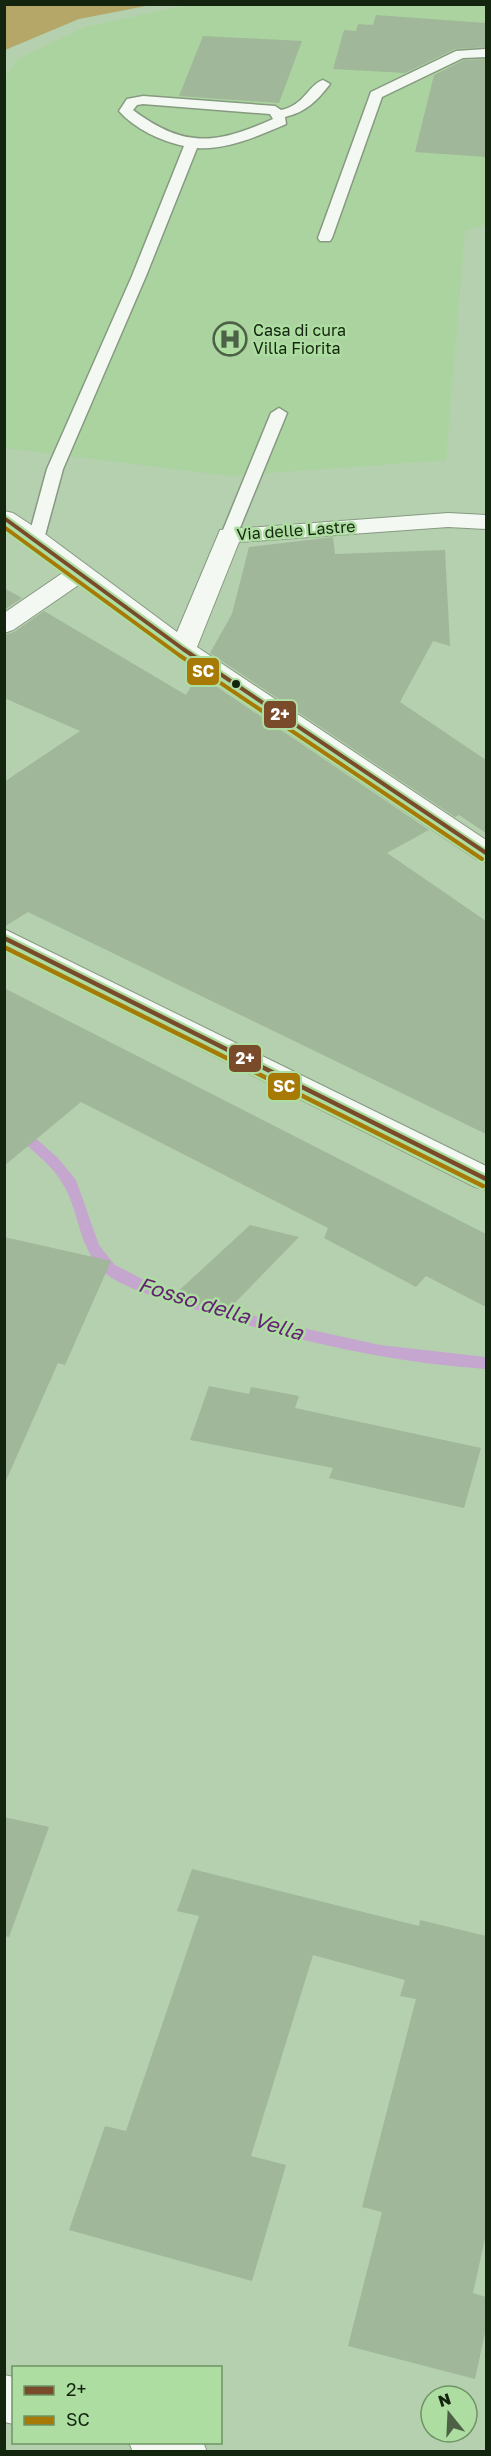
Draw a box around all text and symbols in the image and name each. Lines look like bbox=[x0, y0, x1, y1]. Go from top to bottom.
place label: Casa di cura Villa Fiorita bbox=[253, 320, 346, 358]
hospital icon: Casa di cura Villa Fiorita bbox=[212, 321, 248, 357]
street label: Via delle Lastre bbox=[236, 516, 356, 544]
line badge: SC bbox=[186, 657, 220, 686]
text: SC bbox=[192, 661, 214, 681]
unlabelled marker bbox=[230, 678, 242, 690]
line badge: 2+ bbox=[263, 700, 297, 729]
text: 2+ bbox=[270, 704, 290, 724]
line badge: 2+ bbox=[228, 1044, 262, 1073]
text: 2+ bbox=[235, 1048, 255, 1068]
line badge: SC bbox=[267, 1072, 301, 1101]
text: SC bbox=[273, 1076, 295, 1096]
water label: Fosso della Vella bbox=[135, 1271, 308, 1346]
legend bbox=[12, 2366, 222, 2444]
text: 2+ bbox=[66, 2378, 86, 2400]
north arrow bbox=[419, 2384, 479, 2444]
text: N bbox=[435, 2388, 453, 2411]
text: SC bbox=[66, 2408, 90, 2430]

